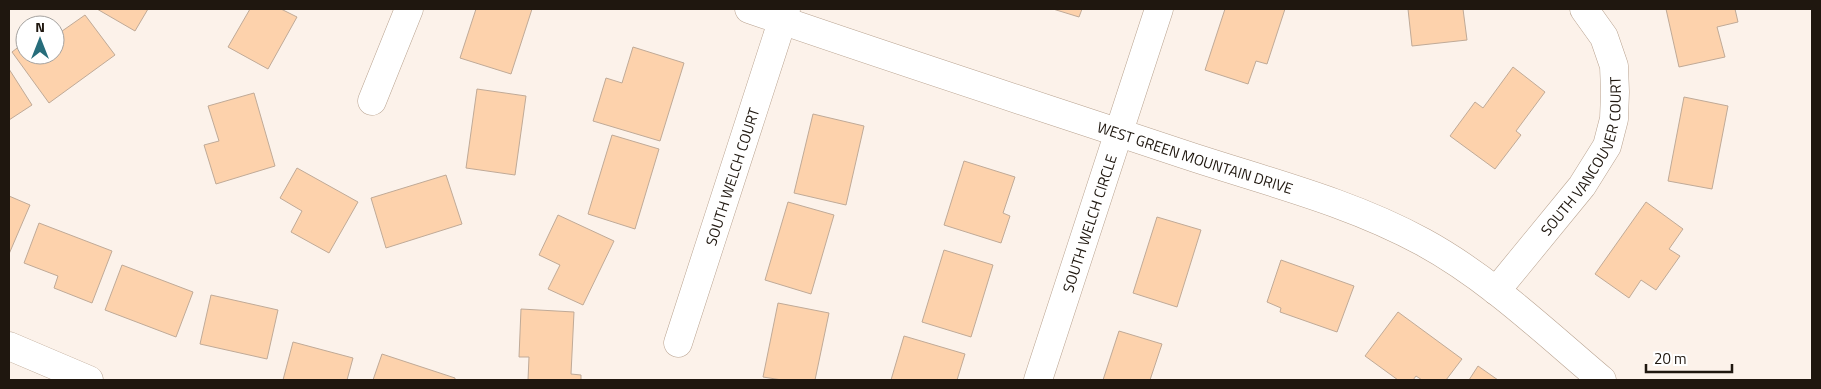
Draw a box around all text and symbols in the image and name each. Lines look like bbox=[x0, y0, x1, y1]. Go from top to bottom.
north arrow bbox=[15, 15, 65, 65]
text: N bbox=[35, 16, 45, 37]
street label: SOUTH VANCOUVER COURT bbox=[1535, 76, 1627, 240]
street label: SOUTH WELCH COURT bbox=[699, 104, 765, 248]
street label: WEST GREEN MOUNTAIN DRIVE bbox=[1094, 115, 1296, 199]
street label: SOUTH WELCH CIRCLE bbox=[1056, 151, 1122, 295]
scale bar bbox=[1646, 342, 1732, 374]
text: 20 m bbox=[1654, 347, 1687, 370]

